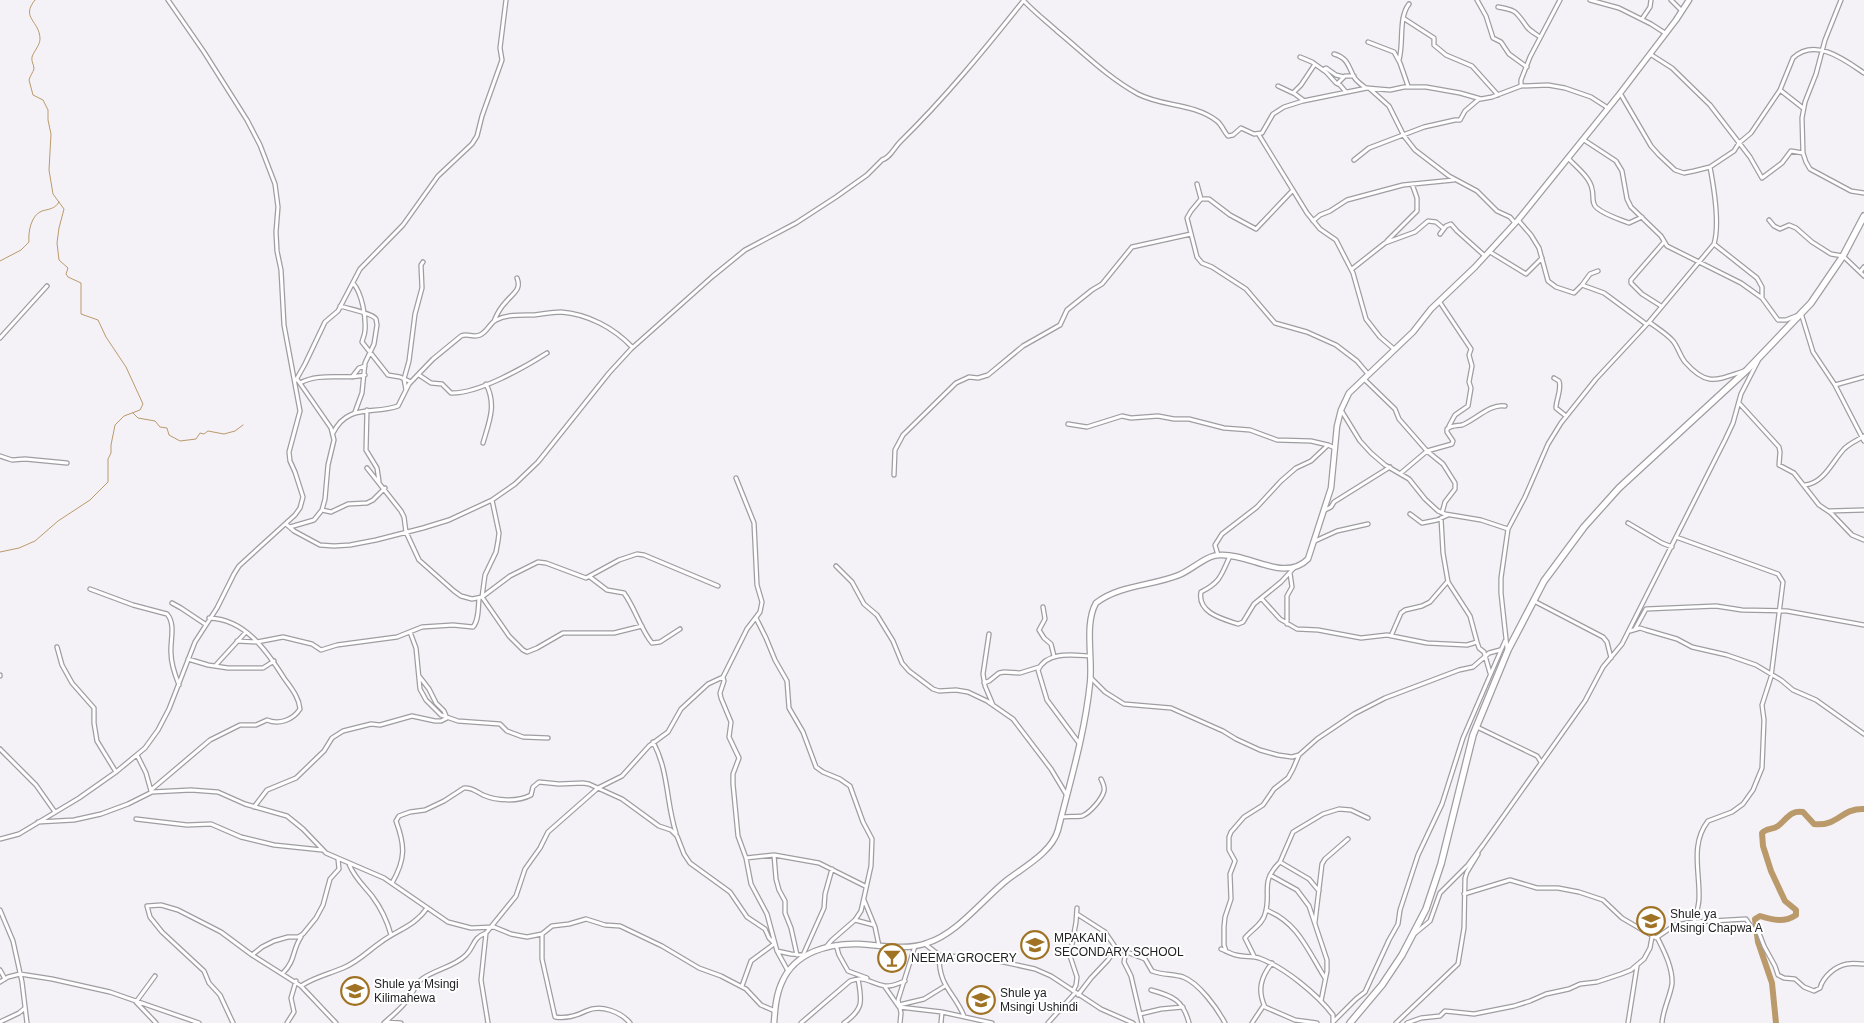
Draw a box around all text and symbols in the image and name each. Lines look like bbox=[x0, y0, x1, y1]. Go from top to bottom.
school or university icon: Shule ya Msingi Chapwa A bbox=[1636, 906, 1666, 936]
place label: Shule ya Msingi Chapwa A bbox=[1670, 907, 1763, 935]
school or university icon: MPAKANI SECONDARY SCHOOL bbox=[1020, 930, 1050, 960]
place label: MPAKANI SECONDARY SCHOOL bbox=[1054, 931, 1184, 959]
bar icon: NEEMA GROCERY bbox=[877, 943, 907, 973]
place label: NEEMA GROCERY bbox=[911, 951, 1017, 965]
school or university icon: Shule ya Msingi Kilimahewa bbox=[340, 976, 370, 1006]
place label: Shule ya Msingi Kilimahewa bbox=[374, 977, 459, 1005]
school or university icon: Shule ya Msingi Ushindi bbox=[966, 985, 996, 1015]
place label: Shule ya Msingi Ushindi bbox=[1000, 986, 1078, 1014]

